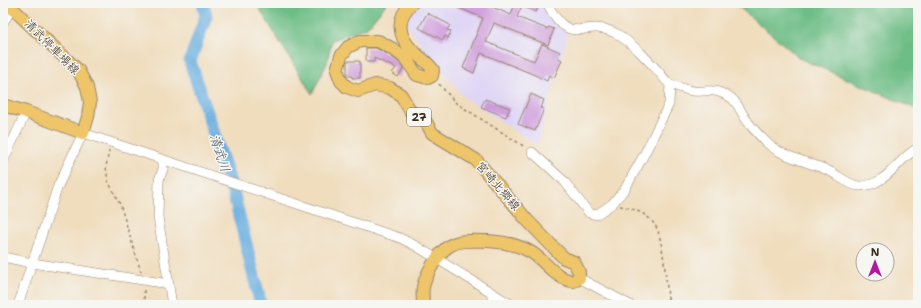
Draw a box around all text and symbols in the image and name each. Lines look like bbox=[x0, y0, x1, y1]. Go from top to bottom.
street label: 清武停車場線 bbox=[21, 16, 83, 78]
road number: 27 bbox=[407, 108, 431, 126]
water label: 清武川 bbox=[206, 132, 234, 174]
street label: 宮崎北郷線 bbox=[472, 158, 524, 214]
north arrow bbox=[855, 242, 895, 282]
text: N bbox=[871, 245, 880, 260]

